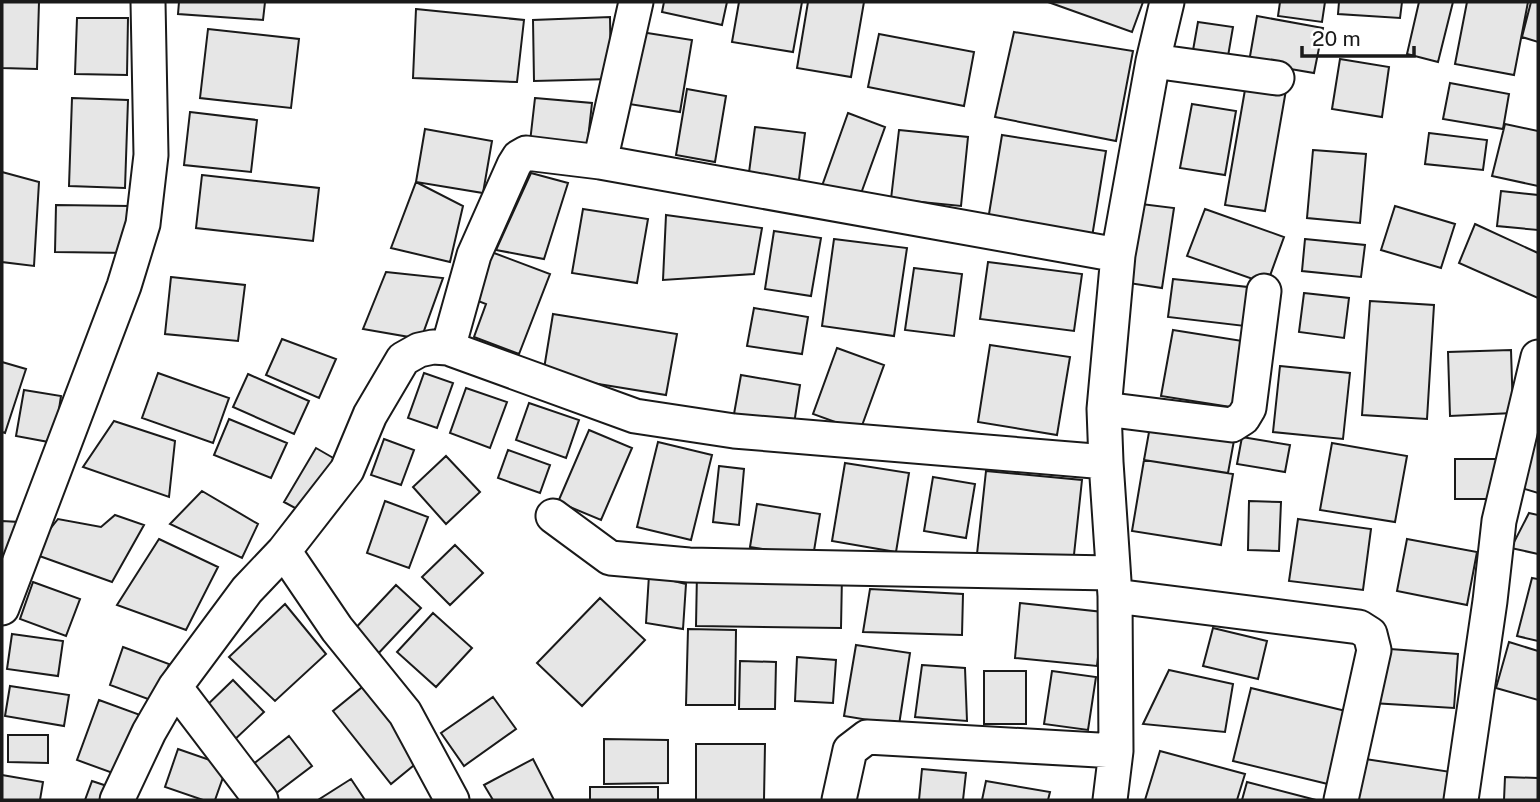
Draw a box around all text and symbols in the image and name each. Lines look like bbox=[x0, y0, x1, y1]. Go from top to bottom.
scale bar bbox=[1302, 14, 1414, 58]
text: 20 m bbox=[1312, 26, 1361, 51]

